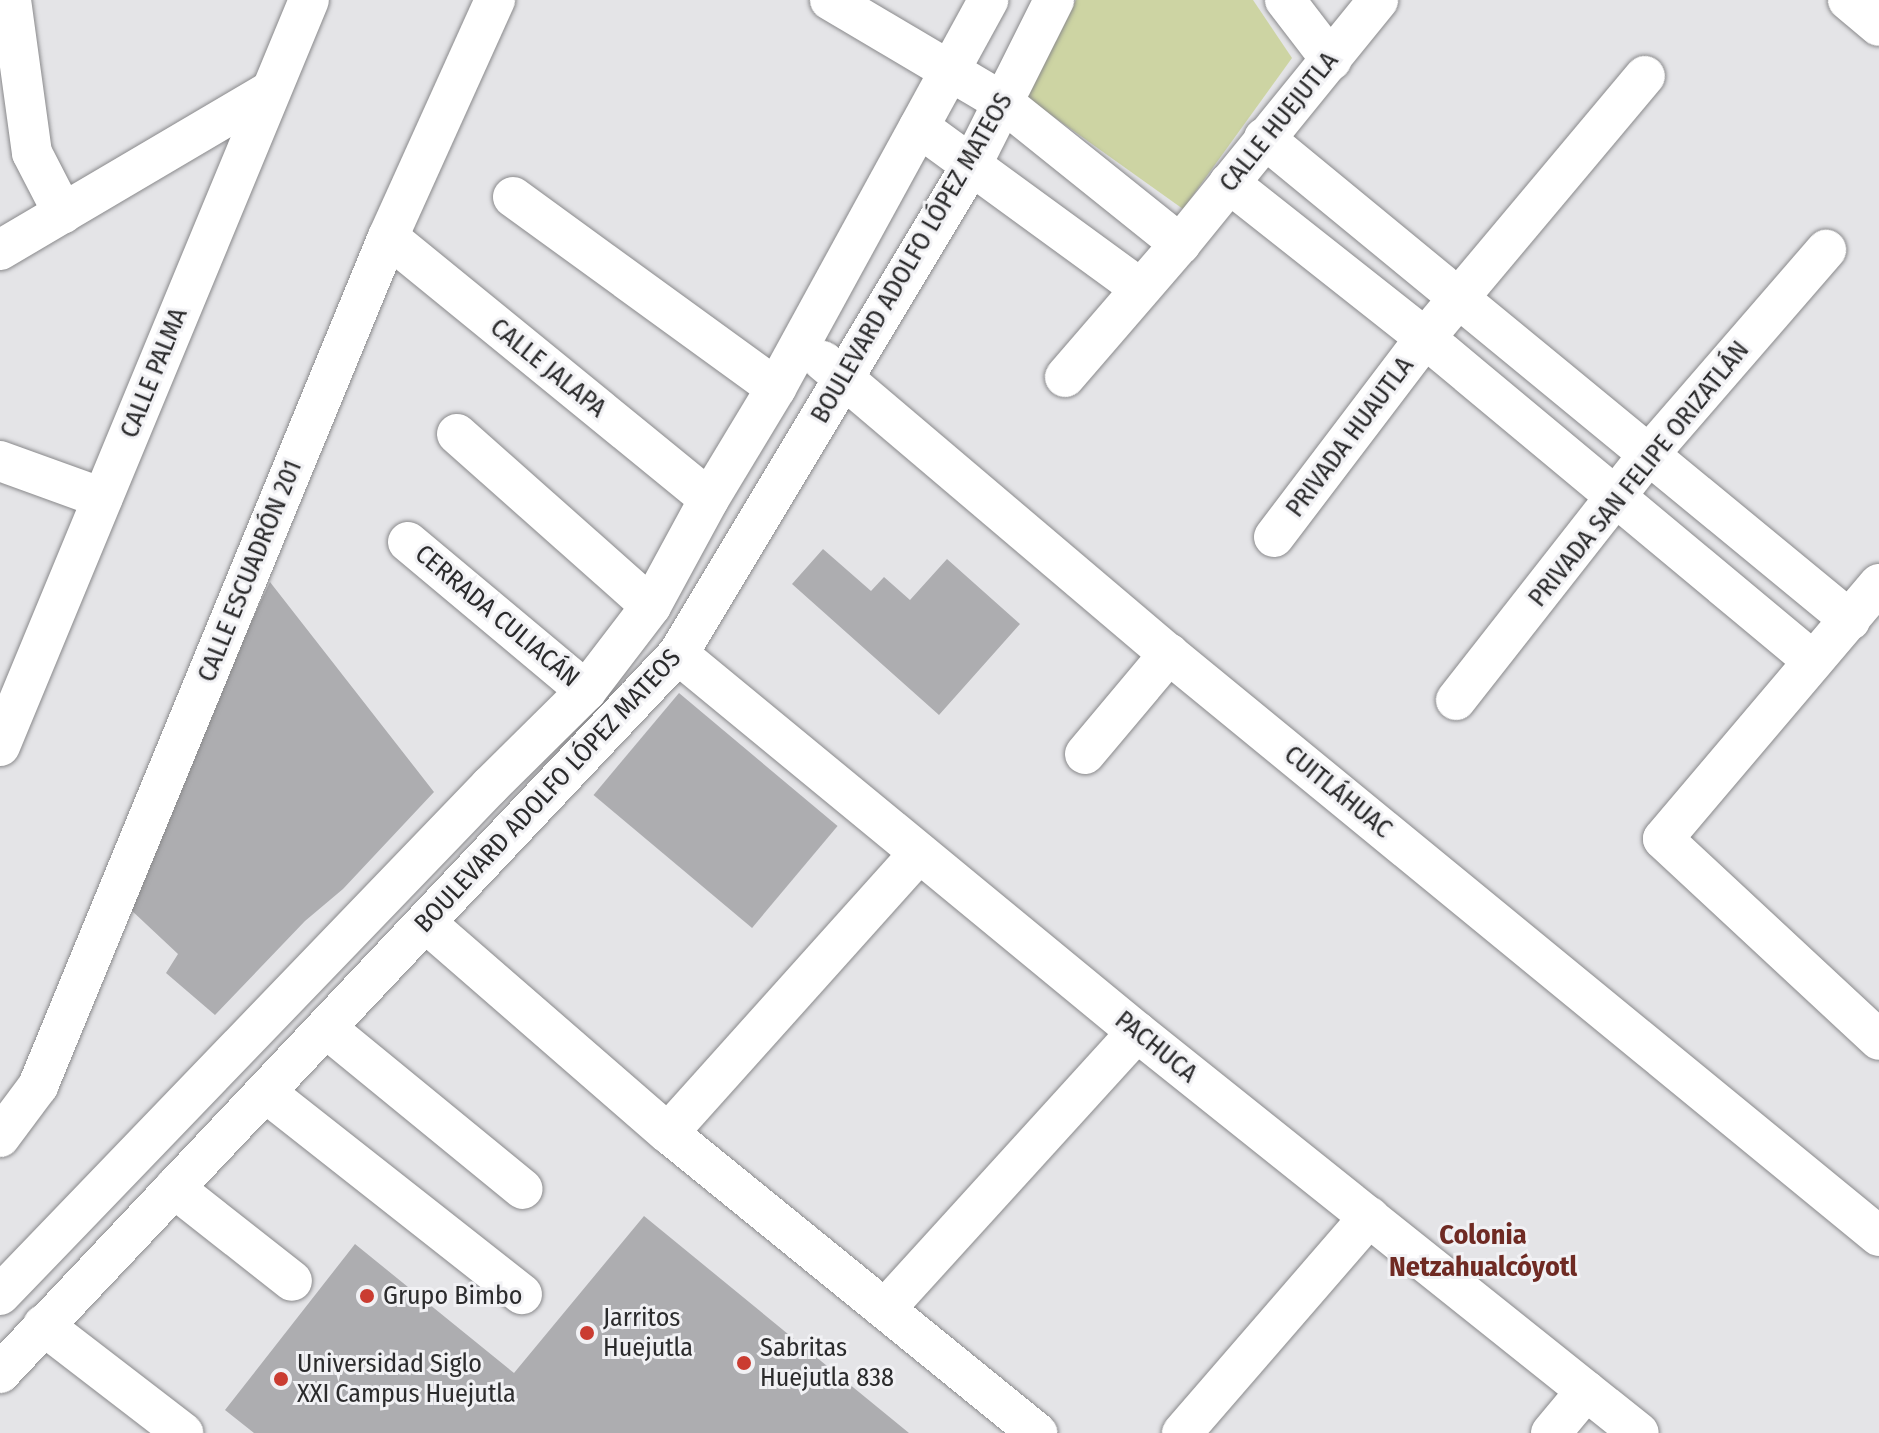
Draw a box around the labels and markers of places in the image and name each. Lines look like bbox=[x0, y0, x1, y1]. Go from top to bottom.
place label: Grupo Bimbo bbox=[383, 1280, 522, 1312]
marker: Grupo Bimbo bbox=[358, 1287, 376, 1305]
place label: Jarritos Huejutla bbox=[603, 1302, 693, 1364]
marker: Jarritos Huejutla bbox=[578, 1324, 596, 1342]
place label: Sabritas Huejutla 838 bbox=[760, 1332, 894, 1394]
place label: Universidad Siglo XXI Campus Huejutla bbox=[297, 1348, 516, 1410]
marker: Sabritas Huejutla 838 bbox=[735, 1354, 753, 1372]
marker: Universidad Siglo XXI Campus Huejutla bbox=[272, 1370, 290, 1388]

